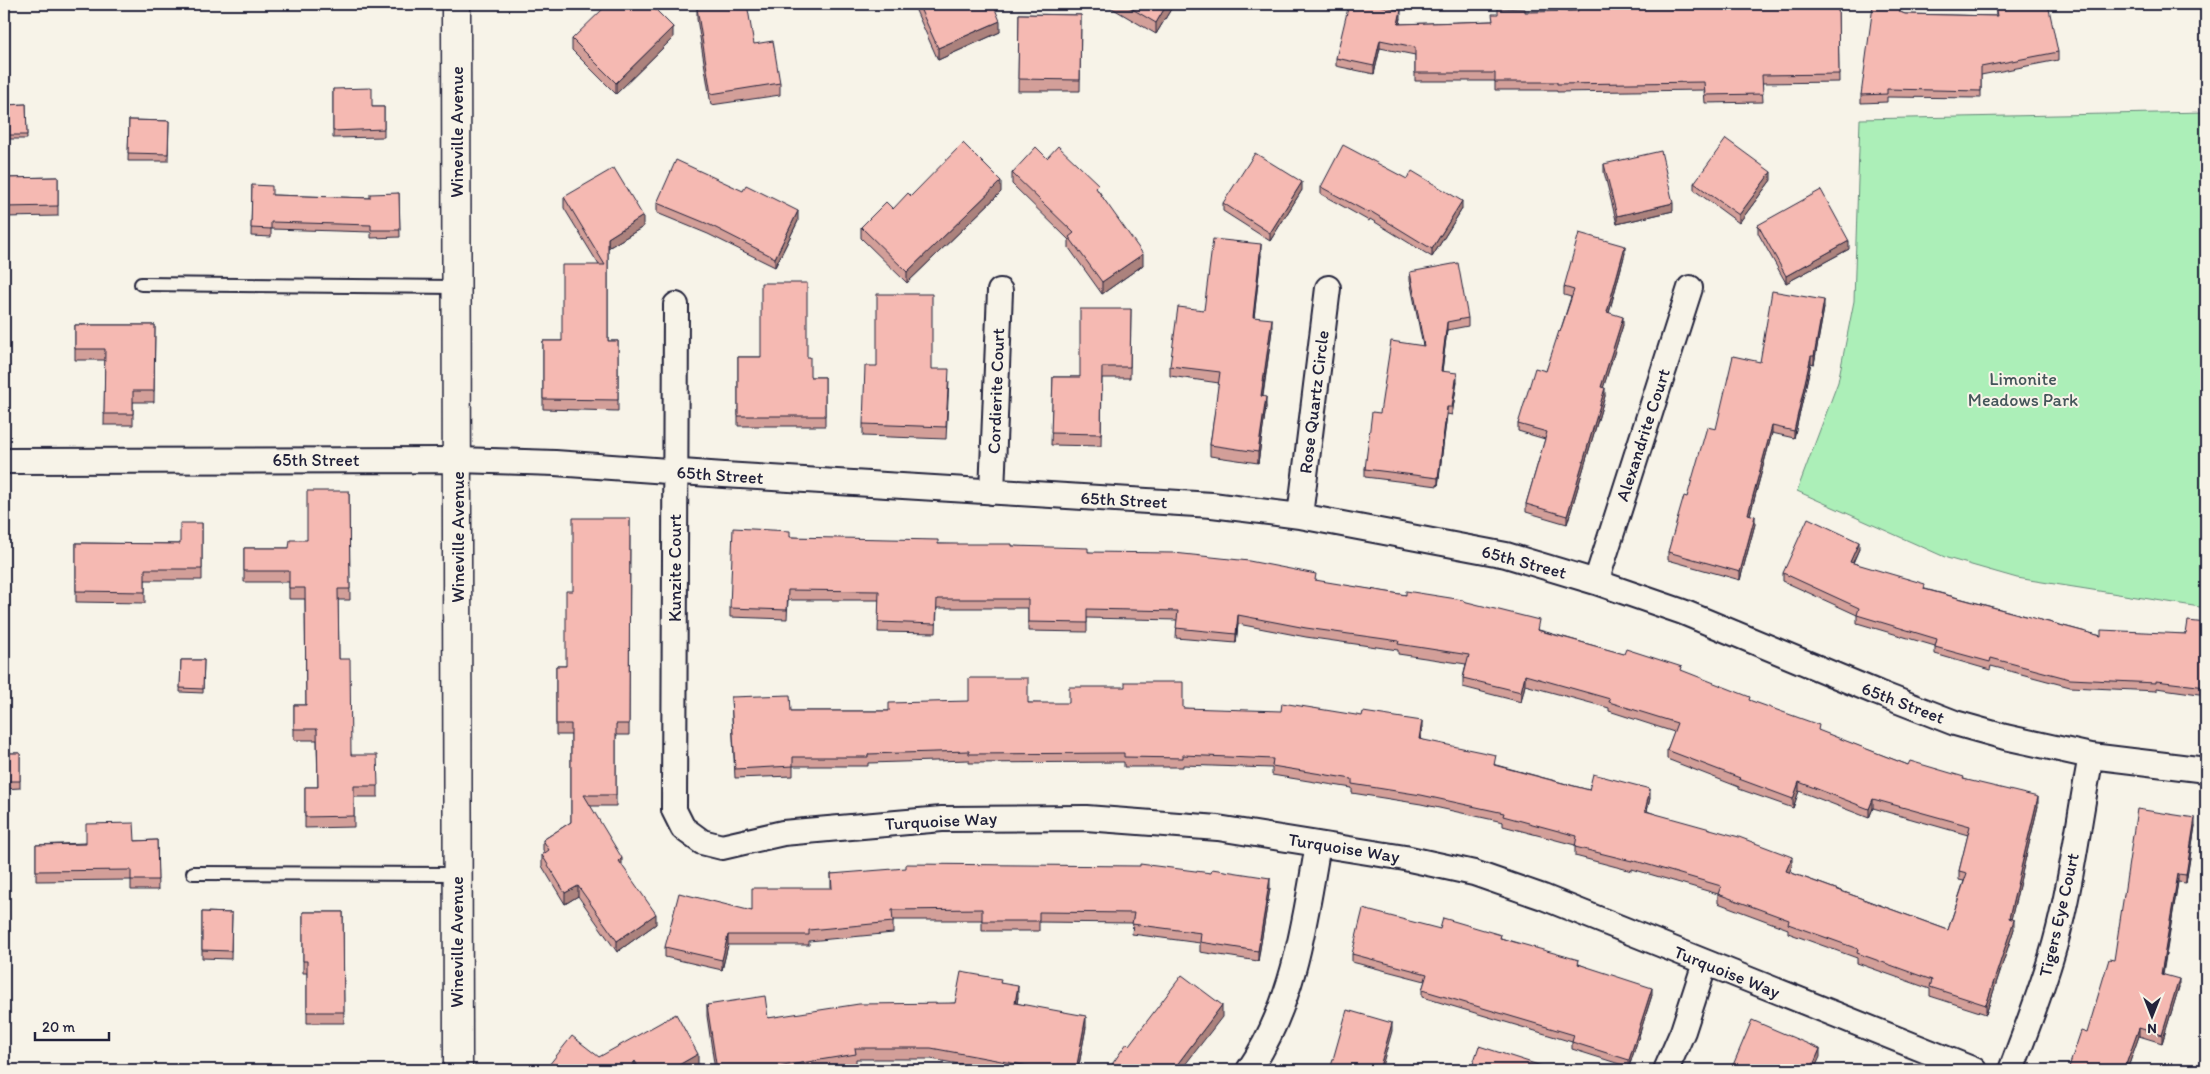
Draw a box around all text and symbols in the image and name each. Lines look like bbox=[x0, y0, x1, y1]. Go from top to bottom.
street label: Wineville Avenue bbox=[446, 66, 468, 198]
street label: Cordierite Court bbox=[983, 327, 1009, 454]
street label: Rose Quartz Circle bbox=[1294, 329, 1334, 475]
street label: Alexandrite Court bbox=[1611, 366, 1675, 504]
park label: Limonite Meadows Park bbox=[1968, 368, 2078, 411]
street label: 65th Street bbox=[273, 449, 360, 471]
street label: 65th Street bbox=[676, 461, 764, 489]
street label: Wineville Avenue bbox=[447, 471, 469, 603]
street label: 65th Street bbox=[1080, 487, 1168, 513]
street label: Kunzite Court bbox=[664, 514, 686, 622]
street label: 65th Street bbox=[1479, 540, 1569, 584]
street label: 65th Street bbox=[1858, 677, 1948, 729]
street label: Turquoise Way bbox=[884, 807, 998, 835]
street label: Turquoise Way bbox=[1287, 828, 1402, 868]
street label: Tigers Eye Court bbox=[2034, 851, 2084, 979]
street label: Wineville Avenue bbox=[446, 876, 468, 1008]
street label: Turquoise Way bbox=[1671, 941, 1784, 1003]
north arrow bbox=[2128, 992, 2178, 1042]
scale bar bbox=[35, 1009, 109, 1041]
text: 20 m bbox=[42, 1018, 76, 1036]
text: N bbox=[2147, 1020, 2157, 1037]

